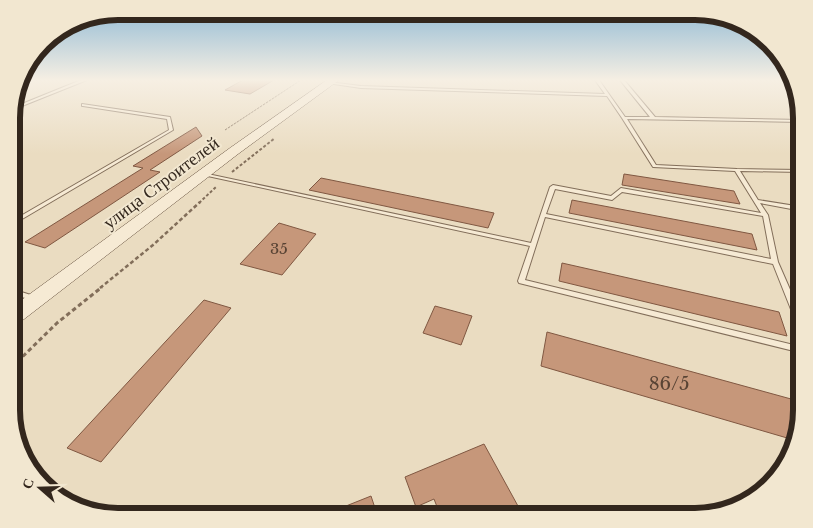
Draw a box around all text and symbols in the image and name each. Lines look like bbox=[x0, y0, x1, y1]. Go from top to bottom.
street label: улица Строителей bbox=[99, 132, 224, 234]
house number: 35 bbox=[270, 239, 288, 258]
house number: 86/5 bbox=[649, 373, 689, 395]
north arrow bbox=[15, 463, 65, 513]
text: С bbox=[18, 476, 38, 491]

